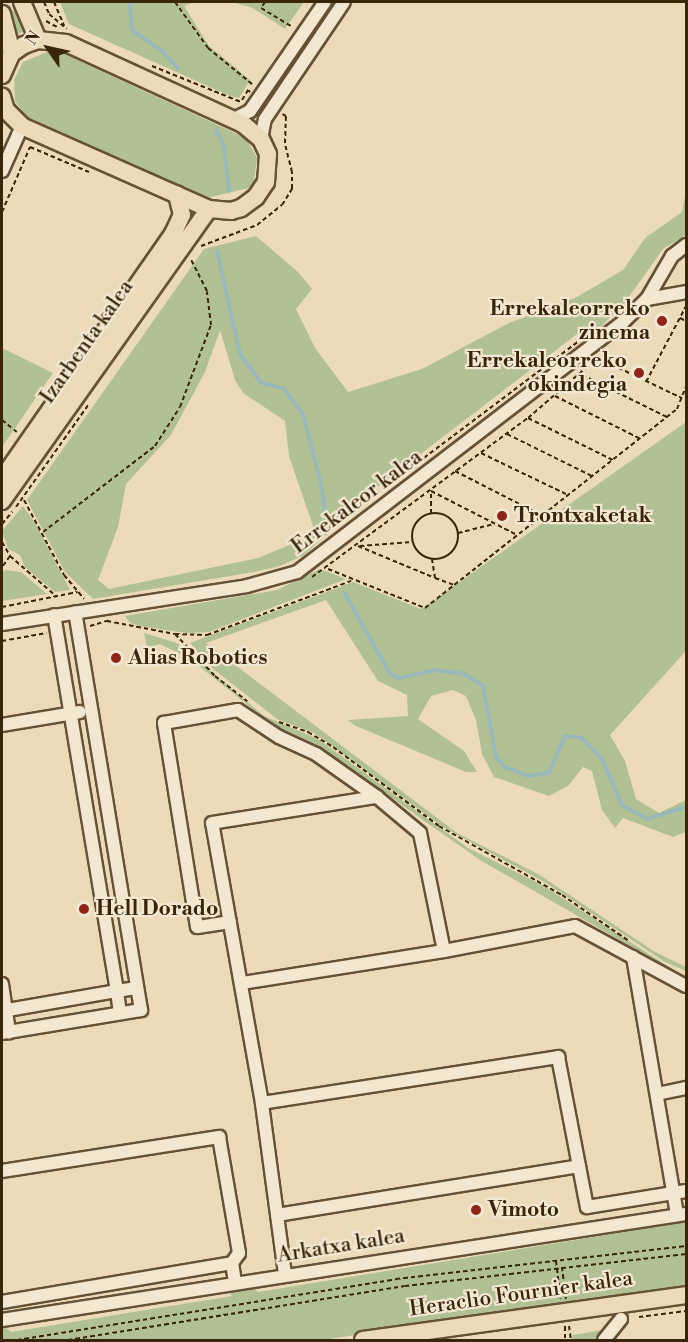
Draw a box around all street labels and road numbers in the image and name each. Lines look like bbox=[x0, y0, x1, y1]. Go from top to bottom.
street label: Izarbenta kalea bbox=[35, 275, 139, 409]
street label: Errekaleor kalea bbox=[287, 445, 427, 559]
street label: Arkatxa kalea bbox=[276, 1223, 406, 1269]
street label: Heraclio Fournier kalea bbox=[408, 1266, 634, 1322]

